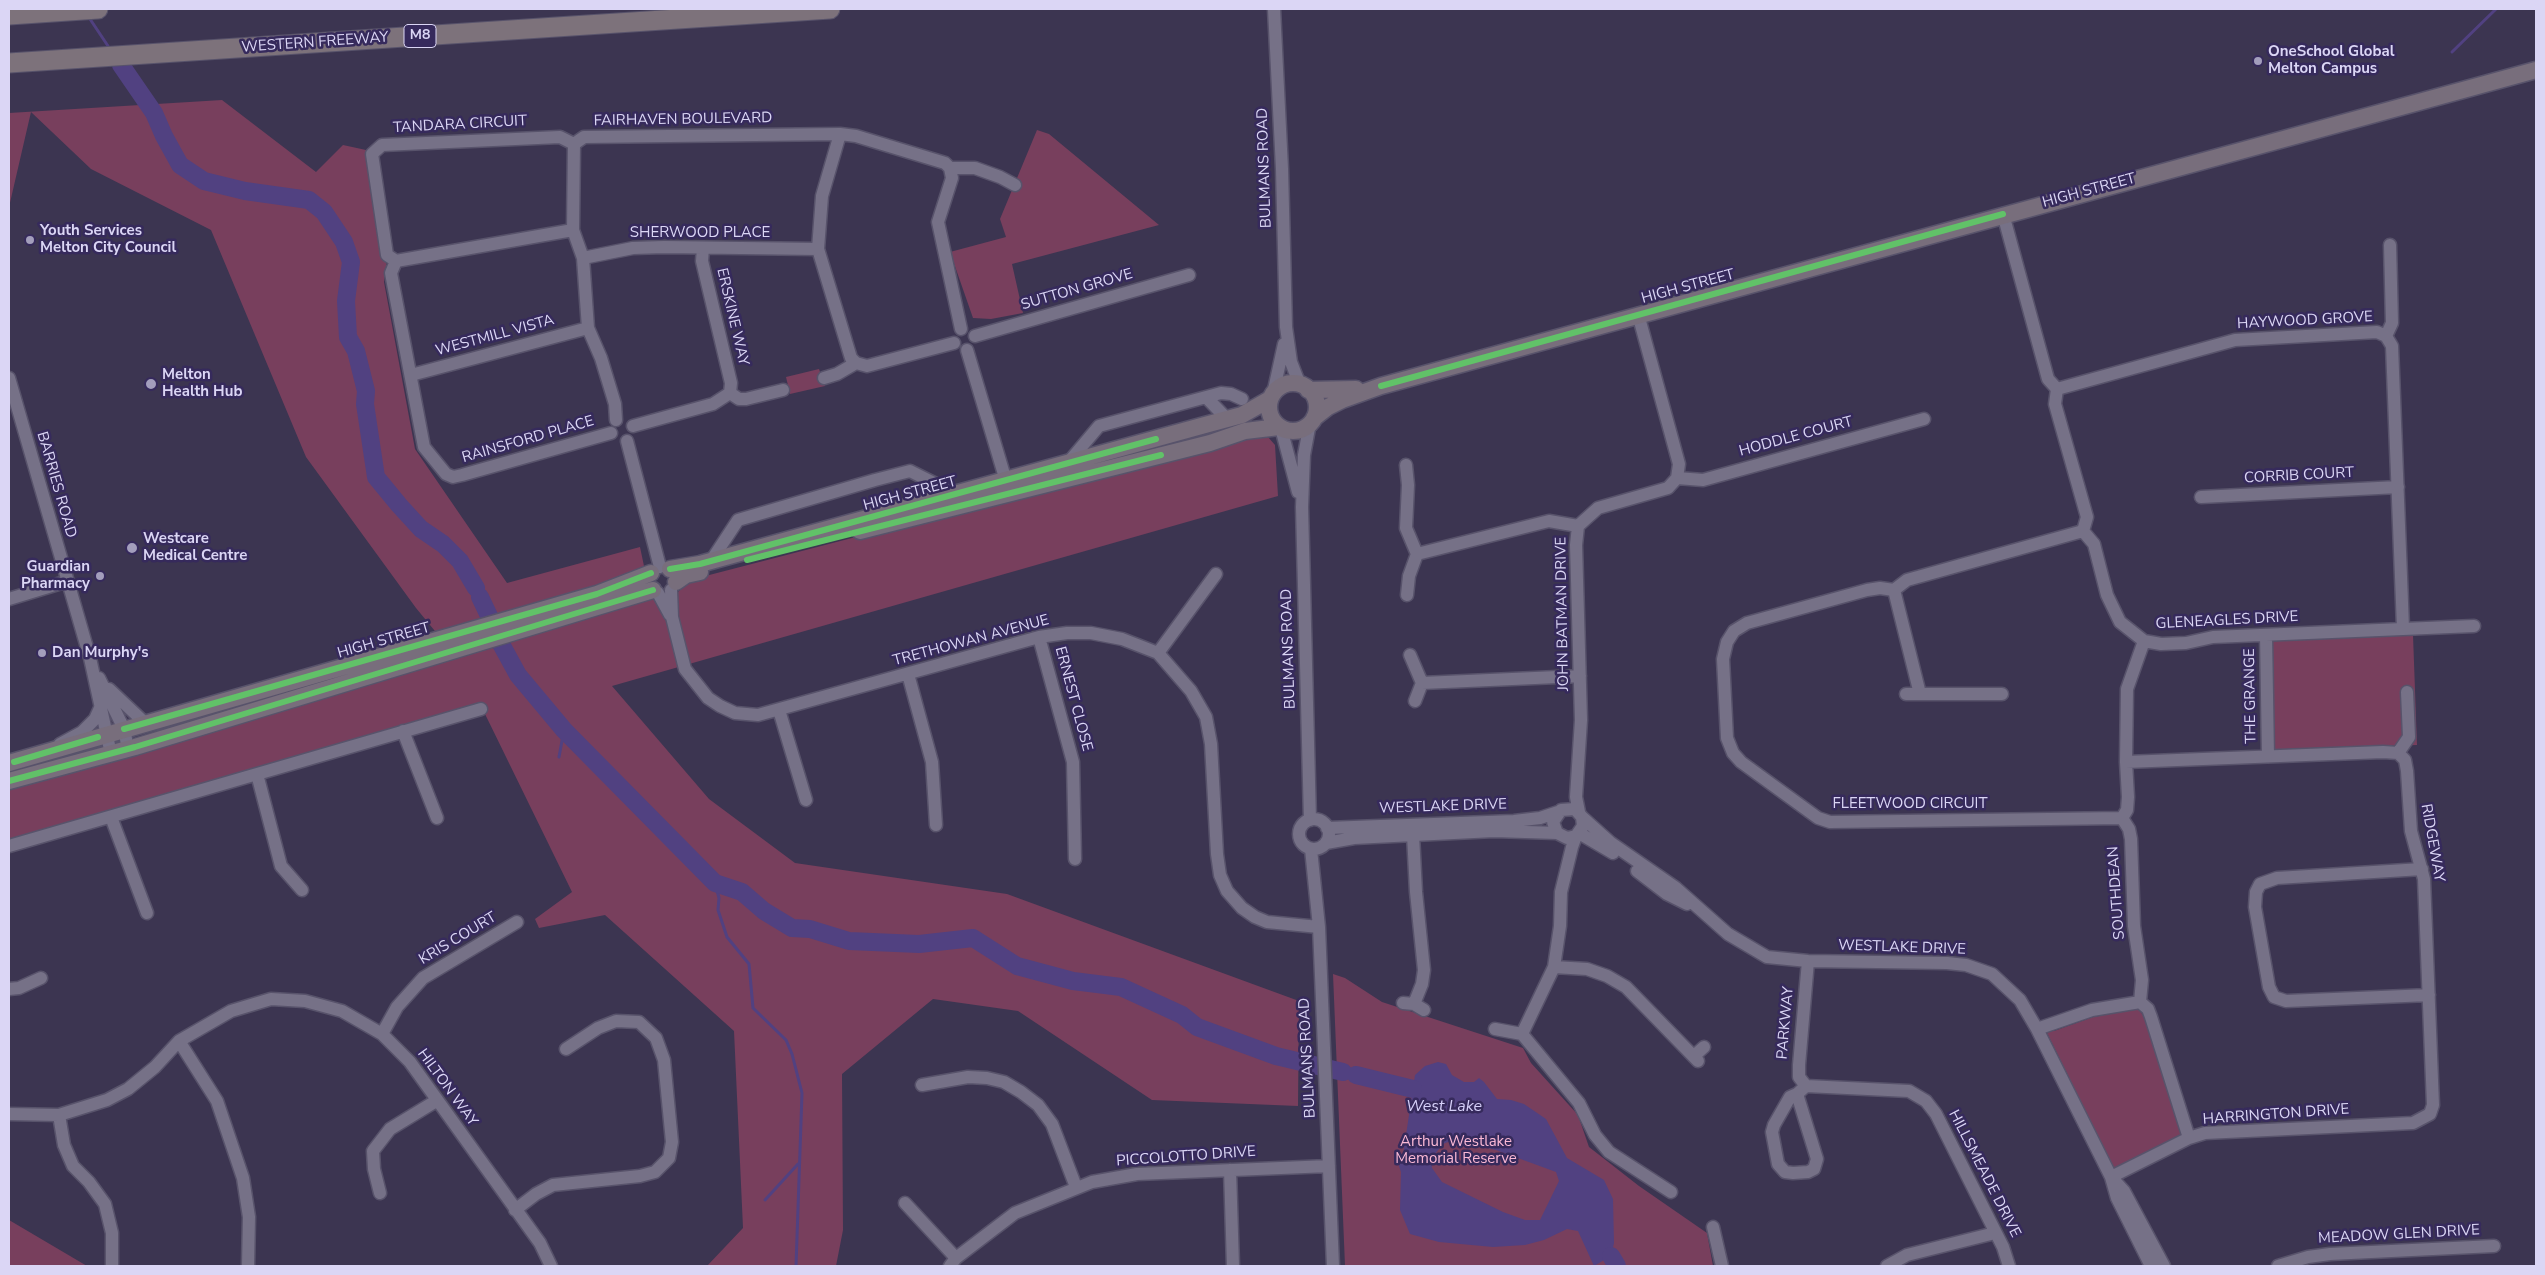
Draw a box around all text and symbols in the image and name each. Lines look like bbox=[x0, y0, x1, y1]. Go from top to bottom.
road number: M8 bbox=[404, 24, 436, 48]
street label: WESTERN FREEWAY bbox=[241, 29, 389, 57]
place label: OneSchool Global Melton Campus bbox=[2268, 43, 2394, 78]
marker: OneSchool Global Melton Campus bbox=[2252, 55, 2264, 67]
street label: BULMANS ROAD bbox=[1254, 107, 1276, 229]
street label: FAIRHAVEN BOULEVARD bbox=[594, 109, 772, 131]
street label: TANDARA CIRCUIT bbox=[393, 112, 527, 138]
street label: HIGH STREET bbox=[2040, 170, 2138, 212]
place label: Youth Services Melton City Council bbox=[40, 222, 176, 257]
street label: SHERWOOD PLACE bbox=[630, 224, 770, 242]
marker: Youth Services Melton City Council bbox=[24, 234, 36, 246]
street label: SUTTON GROVE bbox=[1019, 265, 1135, 315]
street label: ERSKINE WAY bbox=[712, 266, 752, 368]
street label: HIGH STREET bbox=[1639, 266, 1737, 308]
street label: HAYWOOD GROVE bbox=[2237, 308, 2373, 334]
street label: WESTMILL VISTA bbox=[434, 312, 556, 360]
place label: Melton Health Hub bbox=[162, 366, 242, 401]
marker: Melton Health Hub bbox=[144, 377, 158, 391]
street label: RAINSFORD PLACE bbox=[460, 413, 596, 467]
street label: HODDLE COURT bbox=[1737, 413, 1855, 461]
street label: BARRIES ROAD bbox=[32, 430, 80, 540]
street label: CORRIB COURT bbox=[2244, 464, 2354, 488]
street label: HIGH STREET bbox=[861, 473, 959, 515]
place label: Westcare Medical Centre bbox=[143, 530, 247, 565]
street label: JOHN BATMAN DRIVE bbox=[1553, 537, 1573, 691]
marker: Westcare Medical Centre bbox=[125, 541, 139, 555]
place label: Guardian Pharmacy bbox=[21, 558, 90, 593]
marker: Guardian Pharmacy bbox=[94, 570, 106, 582]
street label: BULMANS ROAD bbox=[1278, 588, 1300, 710]
street label: GLENEAGLES DRIVE bbox=[2155, 608, 2299, 634]
street label: TRETHOWAN AVENUE bbox=[891, 611, 1051, 671]
street label: HIGH STREET bbox=[335, 619, 433, 663]
place label: Dan Murphy's bbox=[52, 644, 149, 662]
street label: ERNEST CLOSE bbox=[1050, 645, 1096, 753]
marker: Dan Murphy's bbox=[36, 647, 48, 659]
street label: THE GRANGE bbox=[2241, 648, 2261, 744]
street label: FLEETWOOD CIRCUIT bbox=[1833, 795, 1987, 813]
street label: WESTLAKE DRIVE bbox=[1379, 796, 1507, 818]
street label: RIDGEWAY bbox=[2416, 802, 2448, 884]
street label: SOUTHDEAN bbox=[2105, 846, 2129, 940]
street label: KRIS COURT bbox=[416, 909, 500, 969]
street label: WESTLAKE DRIVE bbox=[1838, 937, 1966, 959]
street label: PARKWAY bbox=[1774, 986, 1798, 1060]
street label: BULMANS ROAD bbox=[1296, 997, 1320, 1119]
street label: HILTON WAY bbox=[413, 1046, 481, 1130]
water label: West Lake bbox=[1406, 1097, 1482, 1117]
street label: HARRINGTON DRIVE bbox=[2202, 1101, 2350, 1129]
street label: HILLSMEADE DRIVE bbox=[1944, 1107, 2024, 1241]
park label: Arthur Westlake Memorial Reserve bbox=[1395, 1133, 1517, 1168]
street label: PICCOLOTTO DRIVE bbox=[1116, 1143, 1256, 1171]
street label: MEADOW GLEN DRIVE bbox=[2318, 1222, 2480, 1248]

